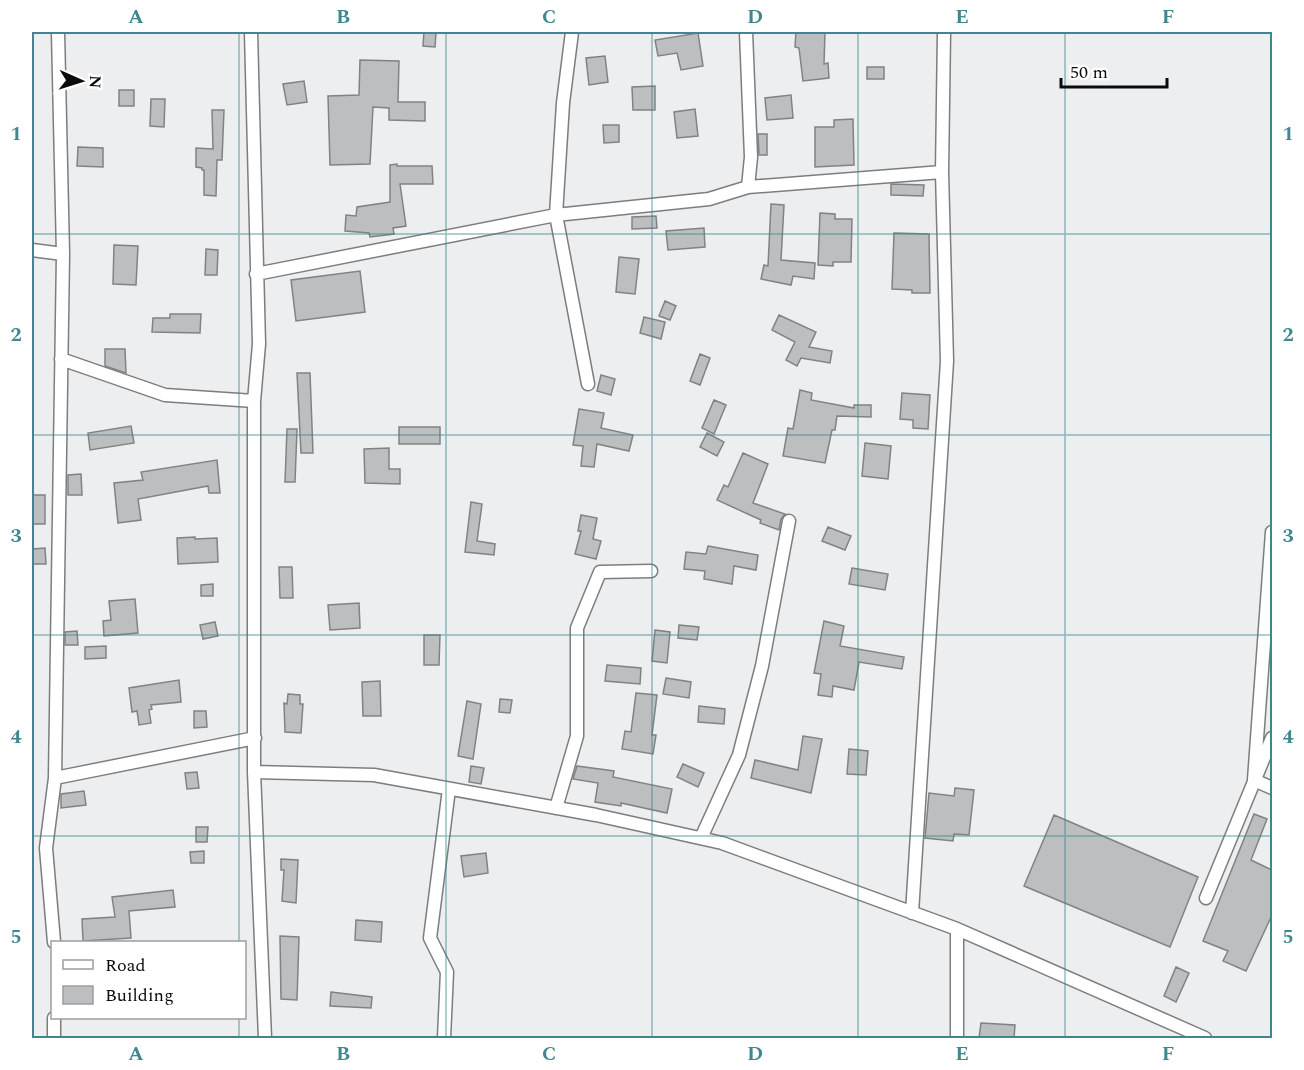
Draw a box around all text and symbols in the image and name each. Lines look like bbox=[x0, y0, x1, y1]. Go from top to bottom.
text: A bbox=[128, 2, 144, 32]
text: B bbox=[336, 2, 350, 32]
text: C bbox=[542, 2, 556, 32]
text: D bbox=[747, 2, 763, 32]
text: E bbox=[955, 2, 969, 32]
text: F bbox=[1162, 2, 1174, 32]
north arrow bbox=[51, 51, 111, 111]
scale bar bbox=[1061, 51, 1168, 89]
text: 50 m bbox=[1070, 59, 1108, 86]
text: N bbox=[83, 75, 107, 89]
text: 1 bbox=[10, 119, 22, 149]
text: 1 bbox=[1282, 119, 1294, 149]
text: 2 bbox=[10, 320, 22, 350]
text: 2 bbox=[1282, 320, 1294, 350]
text: 3 bbox=[10, 521, 22, 551]
text: 3 bbox=[1282, 521, 1294, 551]
text: 4 bbox=[10, 722, 22, 752]
text: 4 bbox=[1282, 722, 1294, 752]
text: 5 bbox=[10, 922, 22, 952]
text: 5 bbox=[1282, 922, 1294, 952]
legend bbox=[51, 941, 246, 1019]
text: Road bbox=[105, 952, 146, 979]
text: Building bbox=[105, 982, 174, 1009]
text: A bbox=[128, 1039, 144, 1069]
text: B bbox=[336, 1039, 350, 1069]
text: C bbox=[542, 1039, 556, 1069]
text: D bbox=[747, 1039, 763, 1069]
text: E bbox=[955, 1039, 969, 1069]
text: F bbox=[1162, 1039, 1174, 1069]

